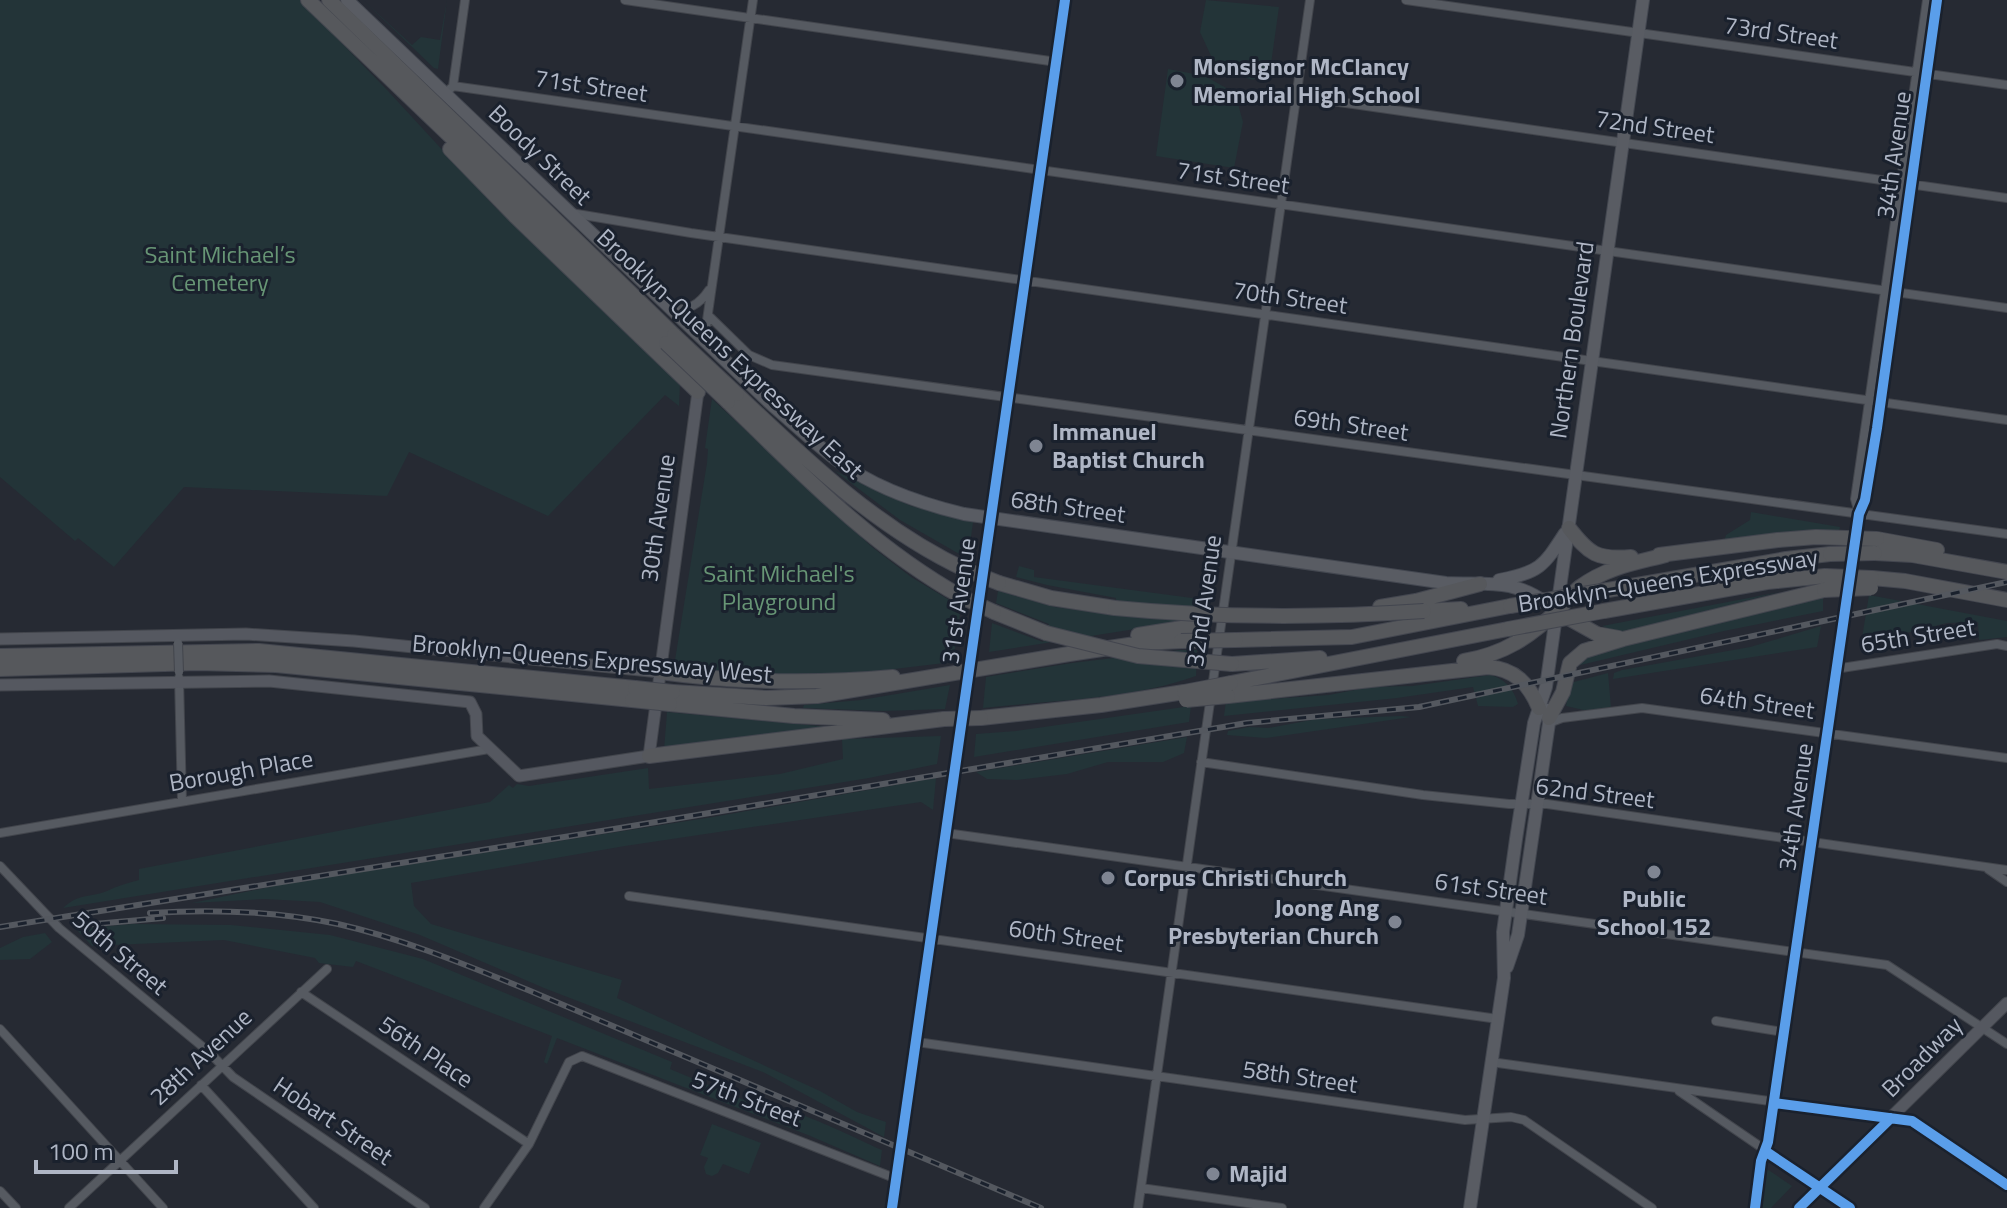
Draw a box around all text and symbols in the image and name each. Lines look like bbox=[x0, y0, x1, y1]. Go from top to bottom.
street label: 73rd Street bbox=[1722, 6, 1841, 58]
place label: Monsignor McClancy Memorial High School bbox=[1193, 48, 1421, 112]
street label: 71st Street bbox=[532, 59, 650, 111]
marker: Monsignor McClancy Memorial High School bbox=[1168, 72, 1186, 90]
street label: 34th Avenue bbox=[1866, 89, 1920, 221]
street label: Boody Street bbox=[481, 96, 601, 213]
street label: 72nd Street bbox=[1593, 100, 1717, 152]
street label: 71st Street bbox=[1174, 151, 1292, 203]
street label: Brooklyn-Queens Expressway East bbox=[589, 220, 873, 487]
park label: Saint Michael’s Cemetery bbox=[144, 236, 296, 300]
street label: Northern Boulevard bbox=[1539, 239, 1603, 441]
street label: 70th Street bbox=[1231, 271, 1350, 323]
street label: 69th Street bbox=[1292, 398, 1411, 450]
place label: Immanuel Baptist Church bbox=[1052, 413, 1205, 477]
marker: Immanuel Baptist Church bbox=[1027, 437, 1045, 455]
street label: 30th Avenue bbox=[630, 452, 684, 584]
street label: 68th Street bbox=[1009, 480, 1128, 532]
street label: 32nd Avenue bbox=[1176, 533, 1230, 669]
street label: 31st Avenue bbox=[931, 536, 985, 666]
street label: Brooklyn-Queens Expressway bbox=[1515, 538, 1821, 622]
park label: Saint Michael's Playground bbox=[703, 555, 855, 619]
street label: 65th Street bbox=[1858, 608, 1978, 662]
street label: Brooklyn-Queens Expressway West bbox=[411, 624, 774, 692]
street label: 64th Street bbox=[1698, 676, 1817, 728]
street label: Borough Place bbox=[166, 740, 316, 800]
street label: 34th Avenue bbox=[1768, 741, 1822, 873]
street label: 62nd Street bbox=[1534, 767, 1657, 817]
place label: Corpus Christi Church bbox=[1124, 859, 1347, 895]
street label: 61st Street bbox=[1432, 862, 1550, 914]
marker: Public School 152 bbox=[1645, 863, 1663, 881]
marker: Corpus Christi Church bbox=[1099, 869, 1117, 887]
place label: Public School 152 bbox=[1597, 880, 1711, 944]
place label: Joong Ang Presbyterian Church bbox=[1168, 889, 1379, 953]
street label: 50th Street bbox=[65, 901, 177, 1003]
street label: 60th Street bbox=[1007, 909, 1126, 961]
marker: Joong Ang Presbyterian Church bbox=[1386, 913, 1404, 931]
street label: 28th Avenue bbox=[141, 999, 260, 1113]
street label: 56th Place bbox=[372, 1006, 481, 1096]
street label: Broadway bbox=[1873, 1007, 1970, 1105]
street label: 58th Street bbox=[1241, 1050, 1360, 1102]
street label: 57th Street bbox=[687, 1061, 808, 1136]
street label: Hobart Street bbox=[267, 1067, 401, 1174]
scale bar bbox=[36, 1124, 176, 1174]
text: 100 m bbox=[48, 1133, 114, 1169]
place label: Majid bbox=[1229, 1155, 1287, 1191]
marker: Majid bbox=[1204, 1165, 1222, 1183]

